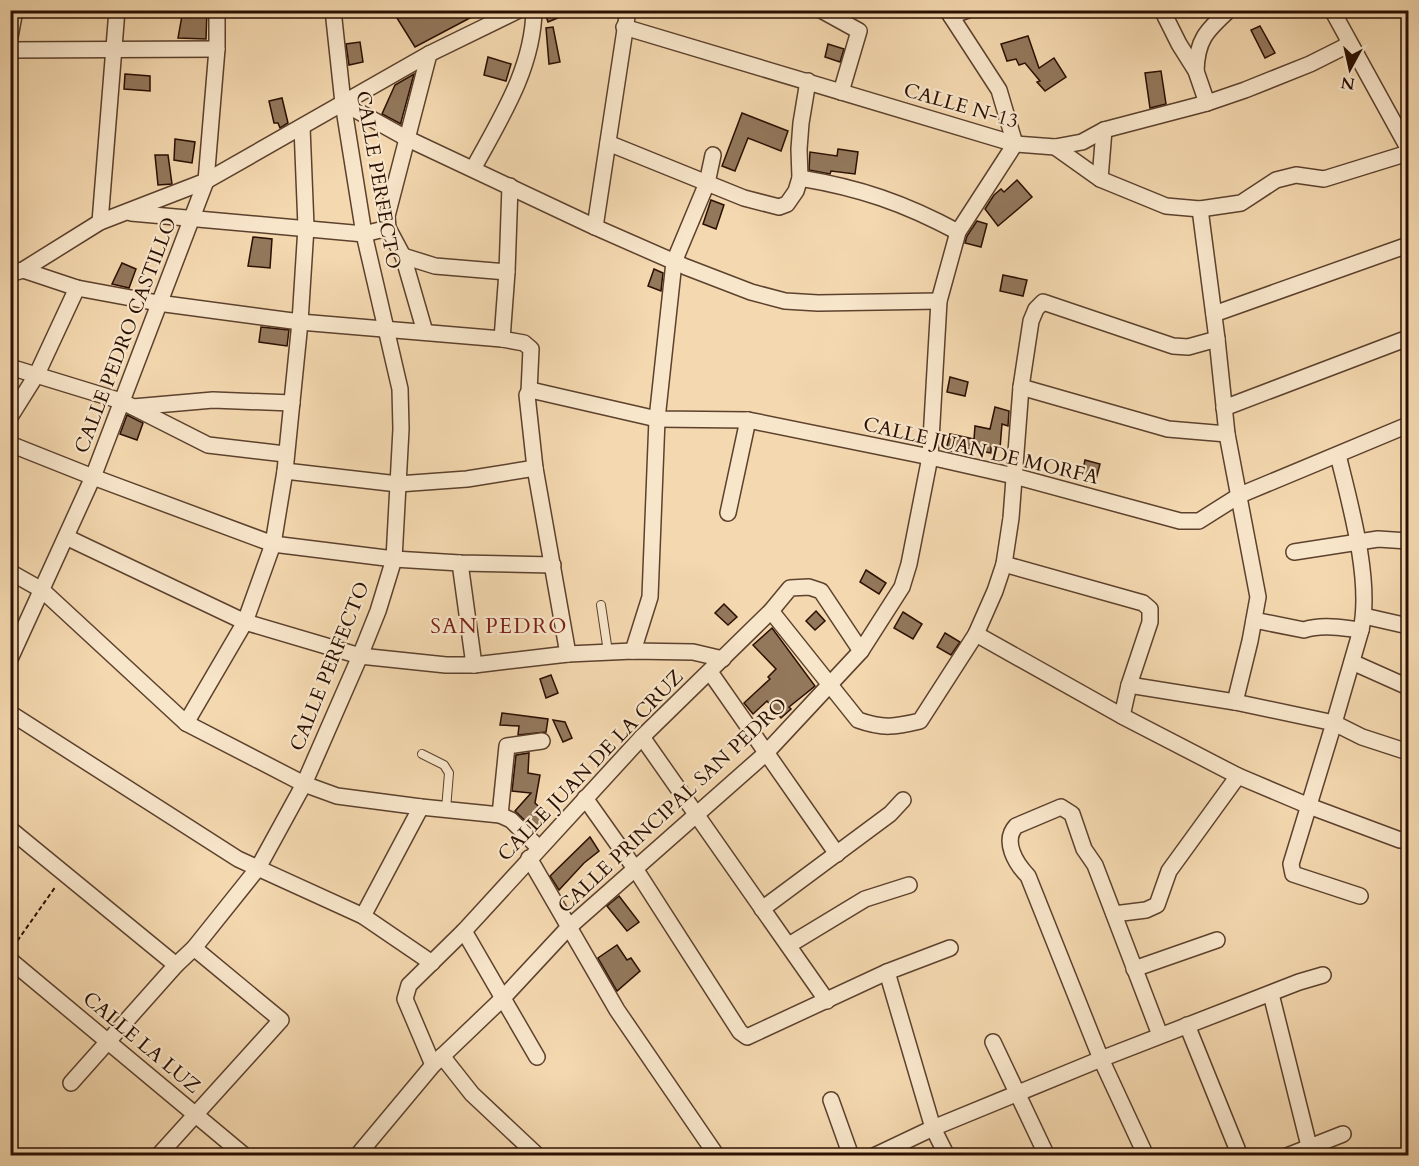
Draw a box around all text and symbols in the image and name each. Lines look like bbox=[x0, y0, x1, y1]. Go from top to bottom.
north arrow bbox=[1320, 39, 1380, 99]
text: N bbox=[1340, 71, 1356, 95]
street label: CALLE N-13 bbox=[900, 76, 1021, 135]
street label: CALLE PERFECTO bbox=[350, 89, 407, 271]
street label: CALLE PEDRO CASTILLO bbox=[68, 213, 183, 457]
street label: CALLE JUAN DE MORFA bbox=[861, 410, 1102, 491]
street label: CALLE PERFECTO bbox=[283, 577, 376, 755]
district label: SAN PEDRO bbox=[430, 612, 568, 641]
street label: CALLE JUAN DE LA CRUZ bbox=[492, 664, 689, 867]
street label: CALLE PRINCIPAL SAN PEDRO bbox=[552, 692, 793, 919]
street label: CALLE LA LUZ bbox=[77, 985, 206, 1100]

